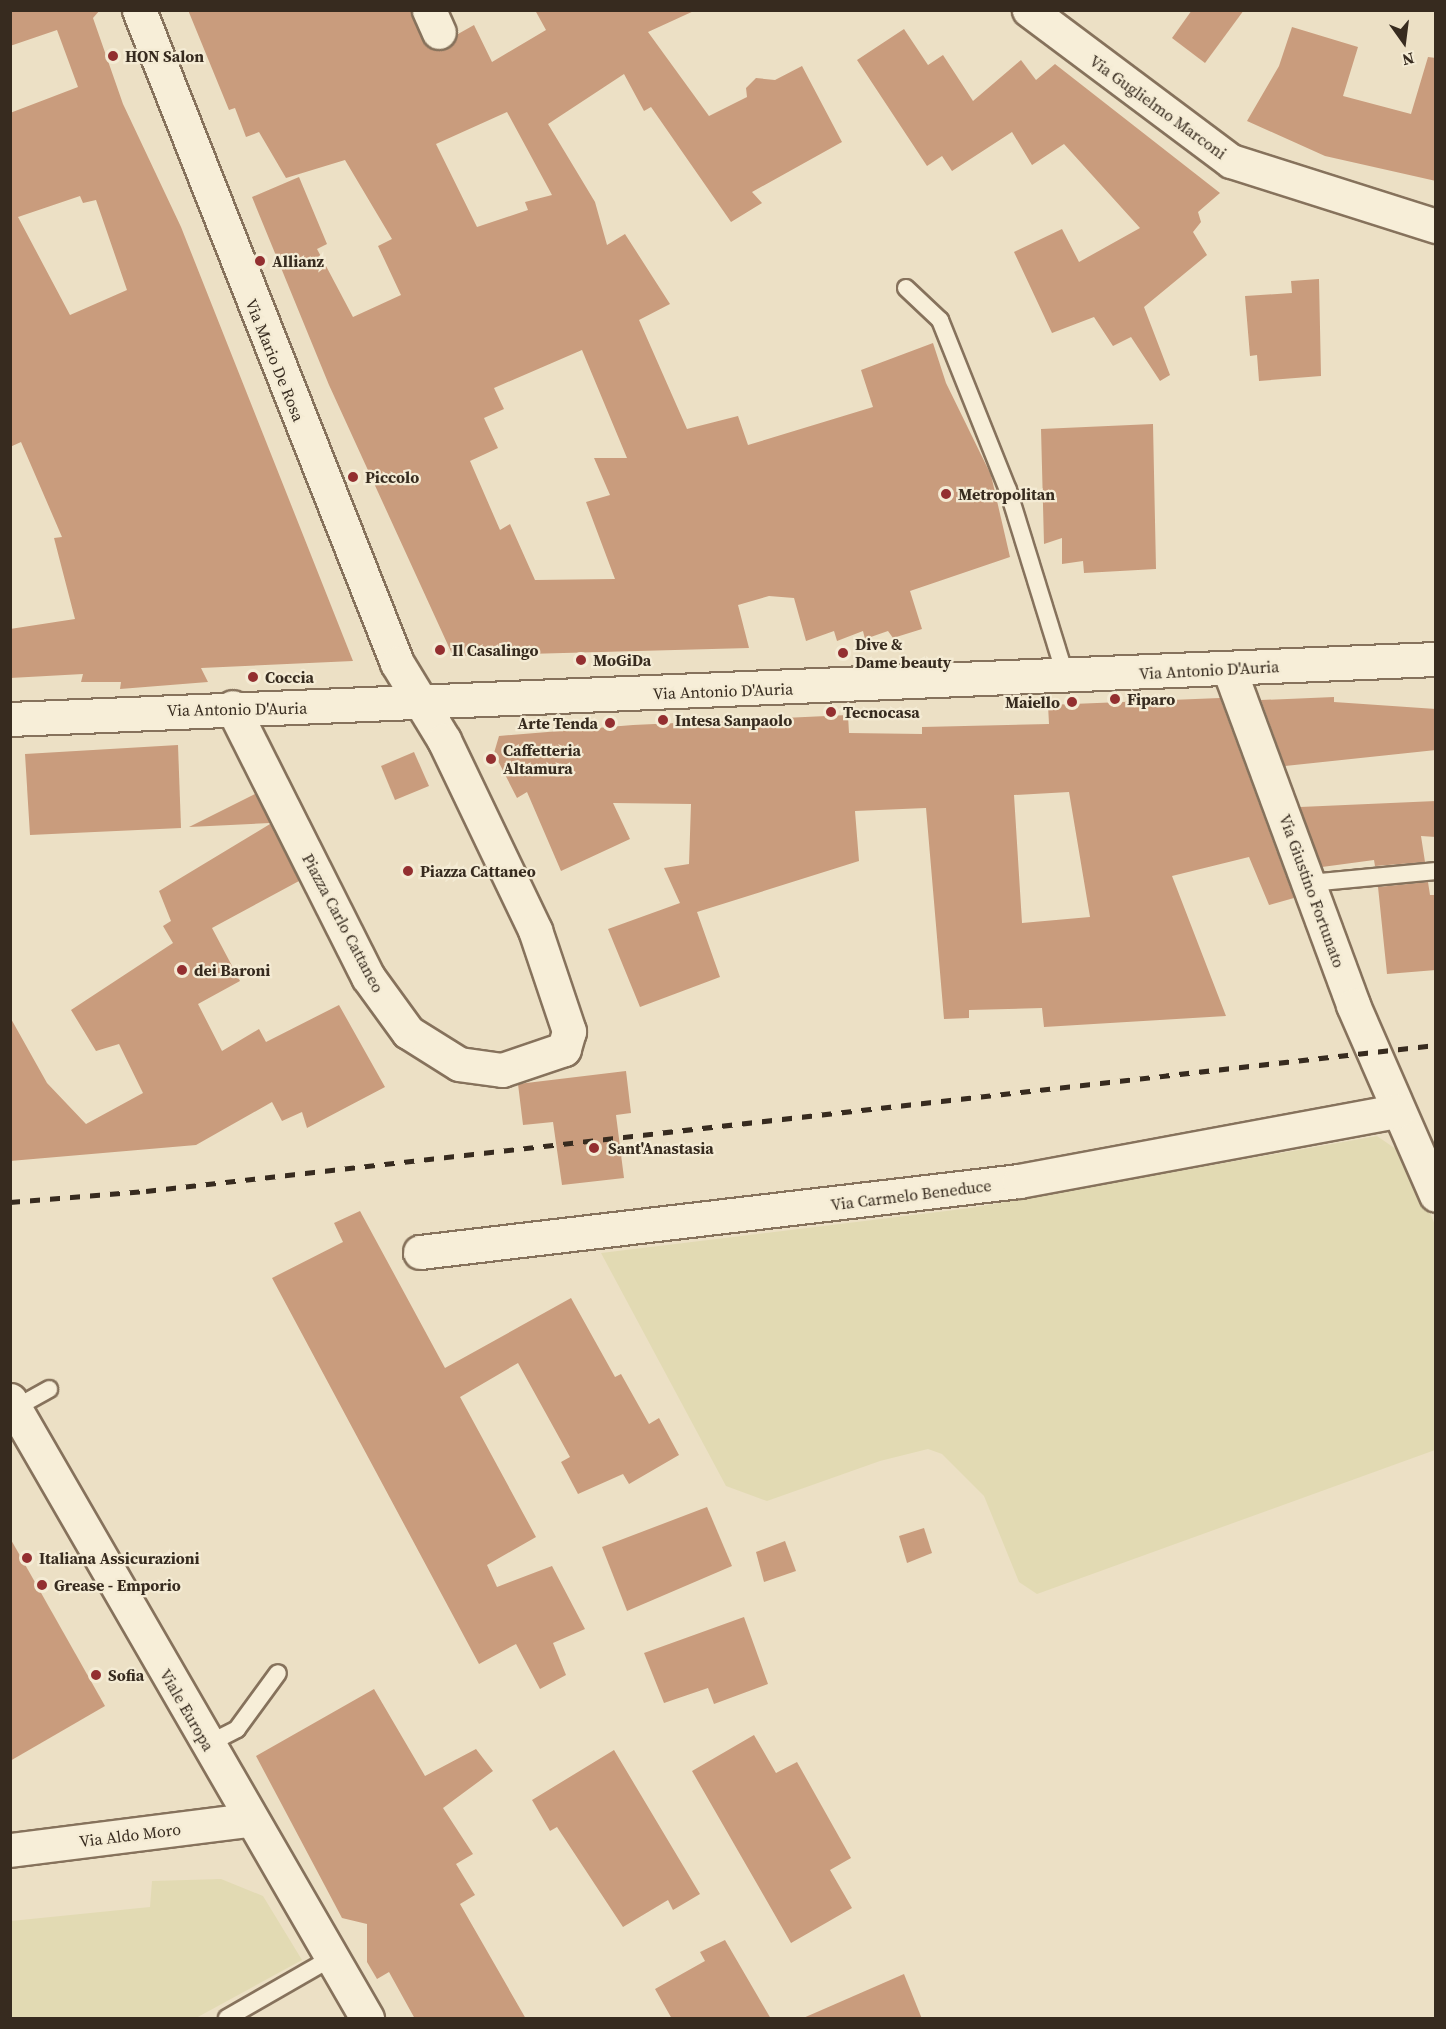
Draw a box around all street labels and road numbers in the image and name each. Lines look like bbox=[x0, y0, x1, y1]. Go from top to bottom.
street label: Via Guglielmo Marconi bbox=[1086, 51, 1230, 163]
street label: Via Mario De Rosa bbox=[242, 296, 308, 424]
street label: Via Antonio D'Auria bbox=[1138, 657, 1280, 683]
street label: Via Antonio D'Auria bbox=[653, 679, 793, 703]
street label: Via Antonio D'Auria bbox=[167, 698, 307, 720]
street label: Via Giustino Fortunato bbox=[1275, 812, 1349, 970]
street label: Piazza Carlo Cattaneo bbox=[298, 850, 388, 996]
street label: Via Carmelo Beneduce bbox=[830, 1176, 992, 1214]
street label: Viale Europa bbox=[156, 1666, 218, 1754]
street label: Via Aldo Moro bbox=[78, 1819, 182, 1851]

